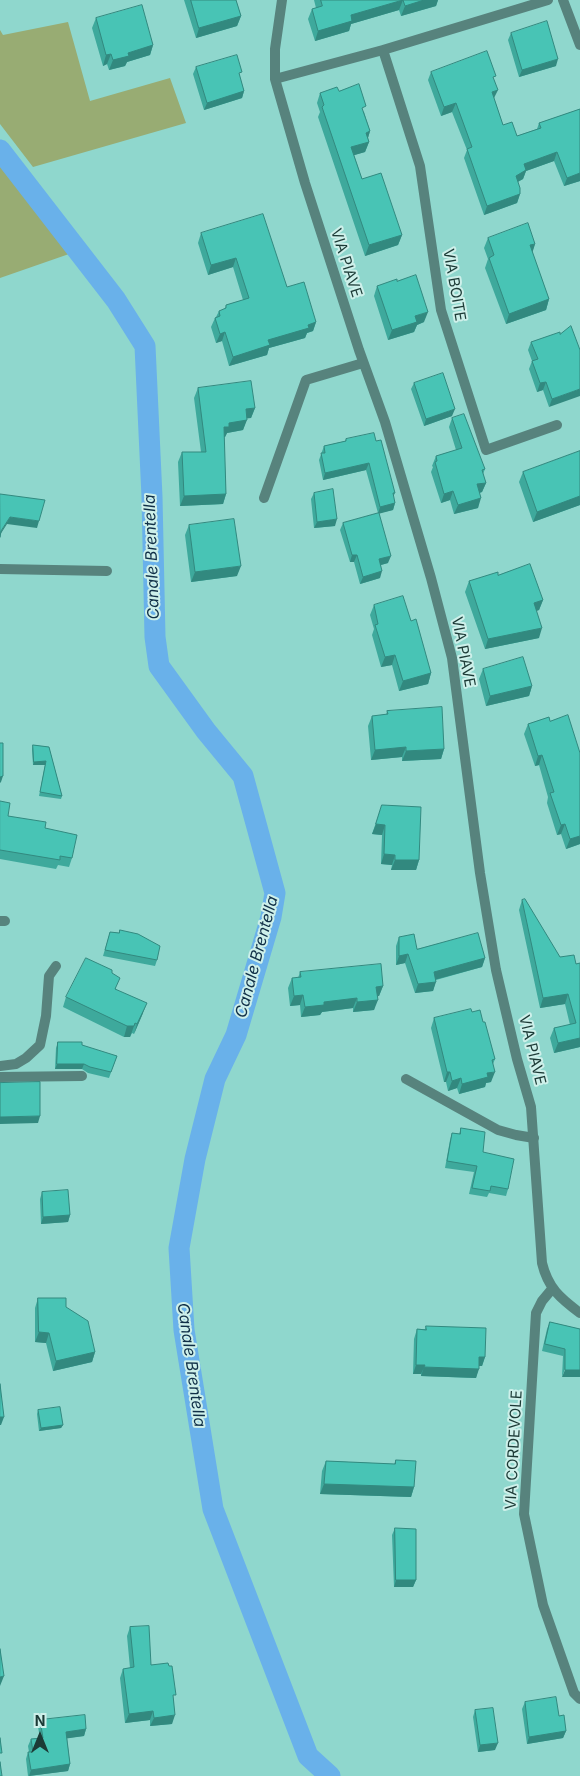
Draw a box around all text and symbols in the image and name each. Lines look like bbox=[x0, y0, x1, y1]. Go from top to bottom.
street label: VIA PIAVE bbox=[326, 226, 366, 300]
street label: VIA BOITE bbox=[439, 248, 469, 322]
water label: Canale Brentella bbox=[140, 494, 164, 620]
street label: VIA PIAVE bbox=[447, 615, 479, 689]
water label: Canale Brentella bbox=[232, 894, 282, 1020]
street label: VIA PIAVE bbox=[515, 1013, 549, 1087]
water label: Canale Brentella bbox=[173, 1302, 209, 1428]
street label: VIA CORDEVOLE bbox=[502, 1390, 526, 1510]
north arrow bbox=[15, 1711, 65, 1761]
text: N bbox=[35, 1712, 45, 1729]

